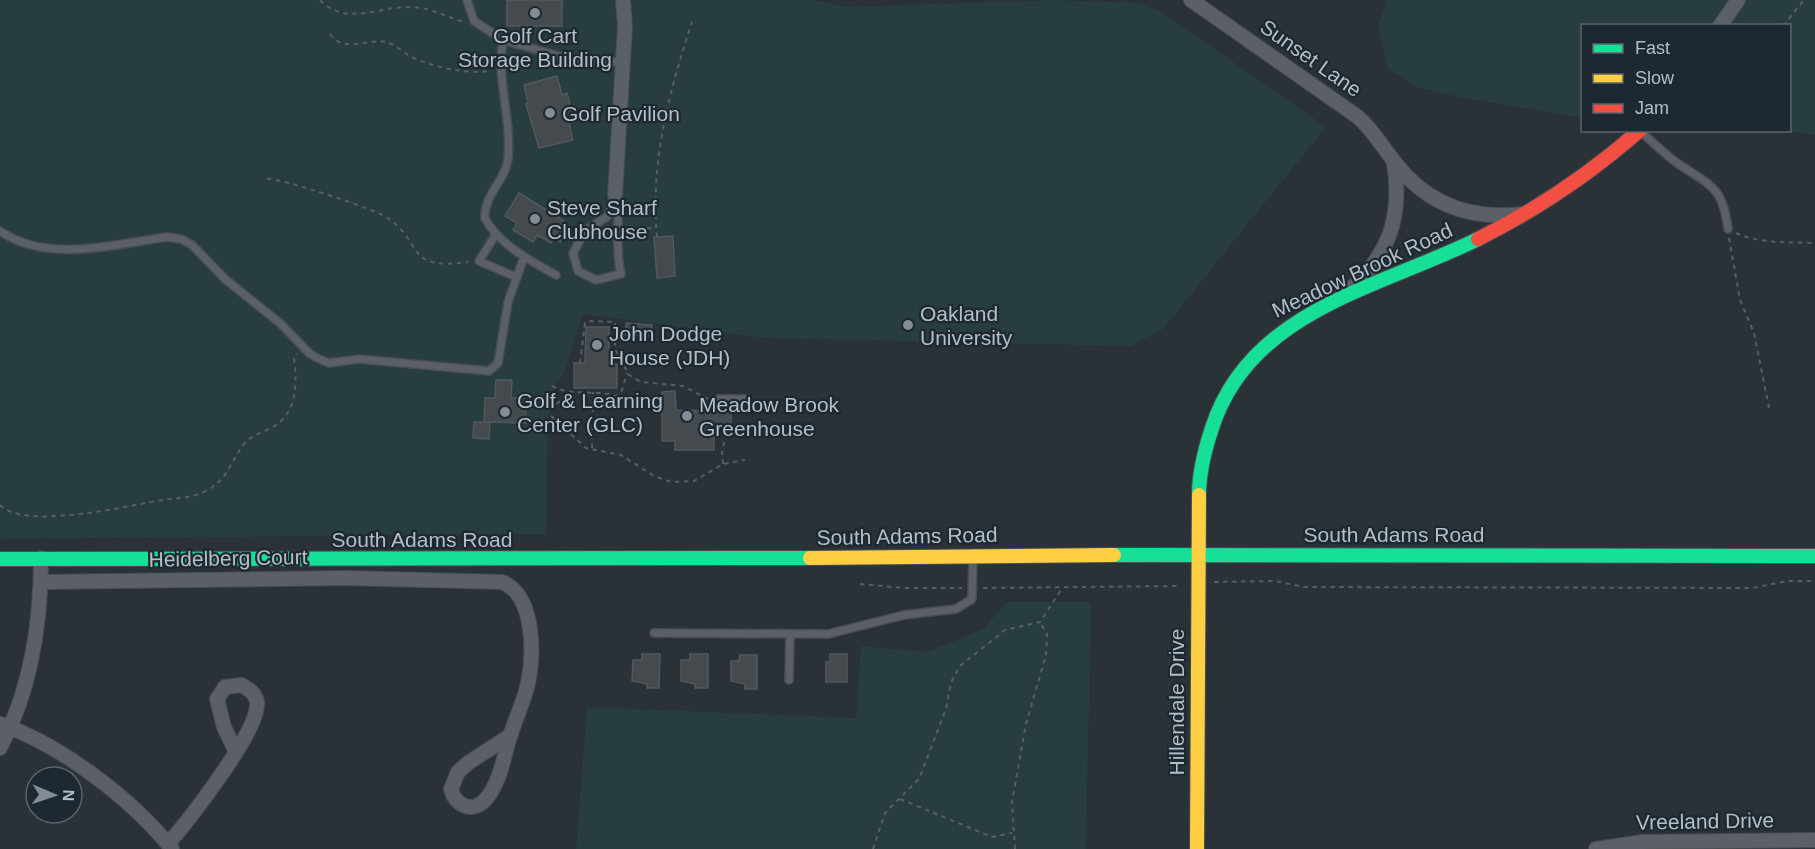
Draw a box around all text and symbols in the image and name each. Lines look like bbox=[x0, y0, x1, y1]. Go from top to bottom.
marker: Golf Cart Storage Building bbox=[528, 6, 542, 20]
street label: Sunset Lane bbox=[1256, 15, 1366, 101]
place label: Golf Cart Storage Building bbox=[458, 24, 612, 71]
legend bbox=[1581, 24, 1791, 132]
text: Fast bbox=[1635, 38, 1670, 58]
text: Slow bbox=[1635, 68, 1675, 88]
text: Jam bbox=[1635, 98, 1669, 118]
place label: Golf Pavilion bbox=[562, 102, 680, 125]
marker: Golf Pavilion bbox=[543, 106, 557, 120]
place label: Steve Sharf Clubhouse bbox=[547, 196, 657, 243]
marker: Steve Sharf Clubhouse bbox=[528, 212, 542, 226]
street label: Meadow Brook Road bbox=[1268, 218, 1456, 322]
place label: Oakland University bbox=[920, 302, 1013, 349]
marker: Oakland University bbox=[901, 318, 915, 332]
place label: John Dodge House (JDH) bbox=[609, 322, 730, 369]
marker: John Dodge House (JDH) bbox=[590, 338, 604, 352]
place label: Golf & Learning Center (GLC) bbox=[517, 389, 663, 436]
place label: Meadow Brook Greenhouse bbox=[699, 393, 840, 440]
marker: Golf & Learning Center (GLC) bbox=[498, 405, 512, 419]
marker: Meadow Brook Greenhouse bbox=[680, 409, 694, 423]
street label: South Adams Road bbox=[816, 523, 998, 549]
street label: South Adams Road bbox=[1304, 523, 1484, 546]
street label: South Adams Road bbox=[332, 528, 512, 551]
street label: Heidelberg Court bbox=[148, 545, 308, 571]
street label: Hillendale Drive bbox=[1165, 628, 1188, 776]
north arrow bbox=[24, 765, 84, 825]
text: N bbox=[60, 789, 77, 802]
street label: Vreeland Drive bbox=[1636, 808, 1774, 834]

